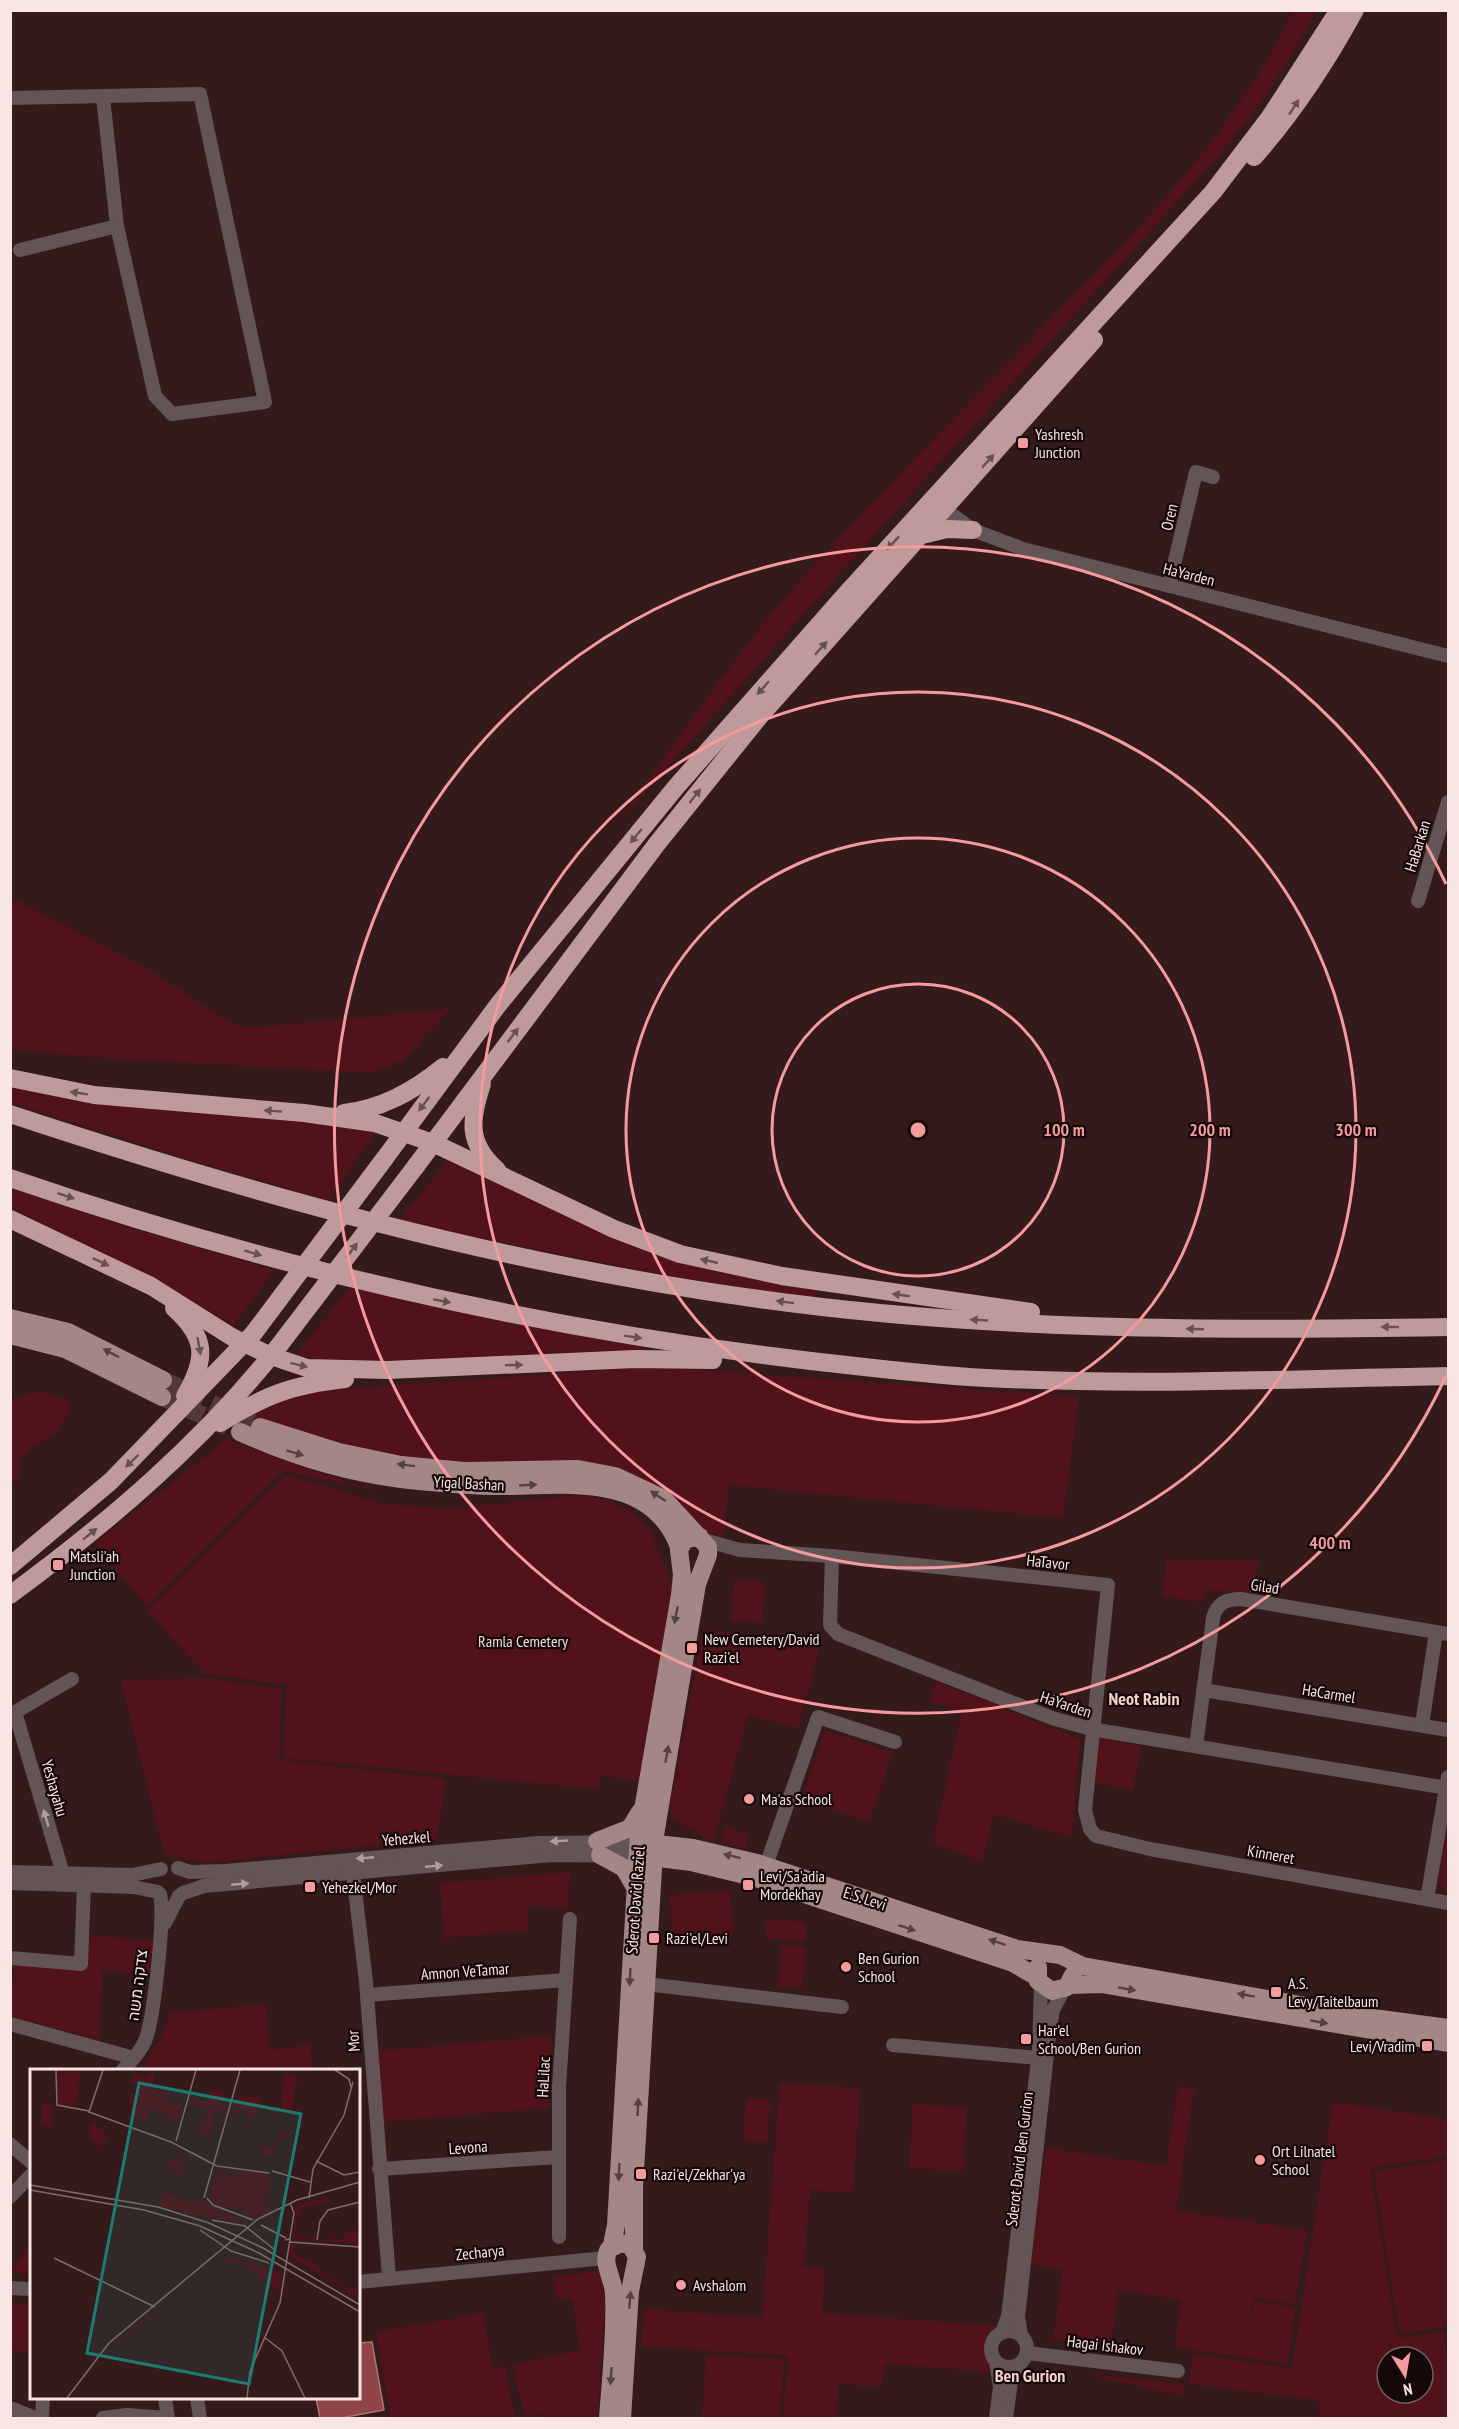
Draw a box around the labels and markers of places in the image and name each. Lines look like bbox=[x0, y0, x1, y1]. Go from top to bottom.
place label: Yashresh Junction bbox=[1034, 424, 1084, 462]
marker: Yashresh Junction bbox=[1016, 436, 1030, 450]
centre of rings bbox=[908, 1120, 928, 1140]
place label: Matsli'ah Junction bbox=[69, 1546, 119, 1584]
marker: Matsli'ah Junction bbox=[51, 1558, 65, 1572]
place label: New Cemetery/David Razi'el bbox=[704, 1629, 820, 1667]
marker: New Cemetery/David Razi'el bbox=[685, 1641, 699, 1655]
place label: Ma'as School bbox=[761, 1789, 832, 1809]
marker: Ma'as School bbox=[742, 1792, 756, 1806]
place label: Levi/Sa'adia Mordekhay bbox=[760, 1866, 825, 1904]
place label: Yehezkel/Mor bbox=[322, 1877, 397, 1897]
marker: Levi/Sa'adia Mordekhay bbox=[741, 1878, 755, 1892]
marker: Yehezkel/Mor bbox=[303, 1880, 317, 1894]
place label: Razi'el/Levi bbox=[666, 1928, 728, 1948]
marker: Razi'el/Levi bbox=[647, 1931, 661, 1945]
place label: Ben Gurion School bbox=[858, 1948, 919, 1986]
marker: Ben Gurion School bbox=[839, 1960, 853, 1974]
place label: A.S. Levy/Taitelbaum bbox=[1288, 1973, 1378, 2011]
marker: A.S. Levy/Taitelbaum bbox=[1269, 1985, 1283, 1999]
place label: Har'el School/Ben Gurion bbox=[1038, 2020, 1141, 2058]
marker: Har'el School/Ben Gurion bbox=[1019, 2032, 1033, 2046]
place label: Levi/Vradim bbox=[1350, 2036, 1415, 2056]
marker: Levi/Vradim bbox=[1420, 2039, 1434, 2053]
place label: Ort Lilnatel School bbox=[1272, 2141, 1335, 2179]
marker: Ort Lilnatel School bbox=[1253, 2153, 1267, 2167]
place label: Razi'el/Zekhar'ya bbox=[653, 2164, 745, 2184]
marker: Razi'el/Zekhar'ya bbox=[634, 2167, 648, 2181]
place label: Avshalom bbox=[693, 2275, 746, 2295]
marker: Avshalom bbox=[674, 2278, 688, 2292]

